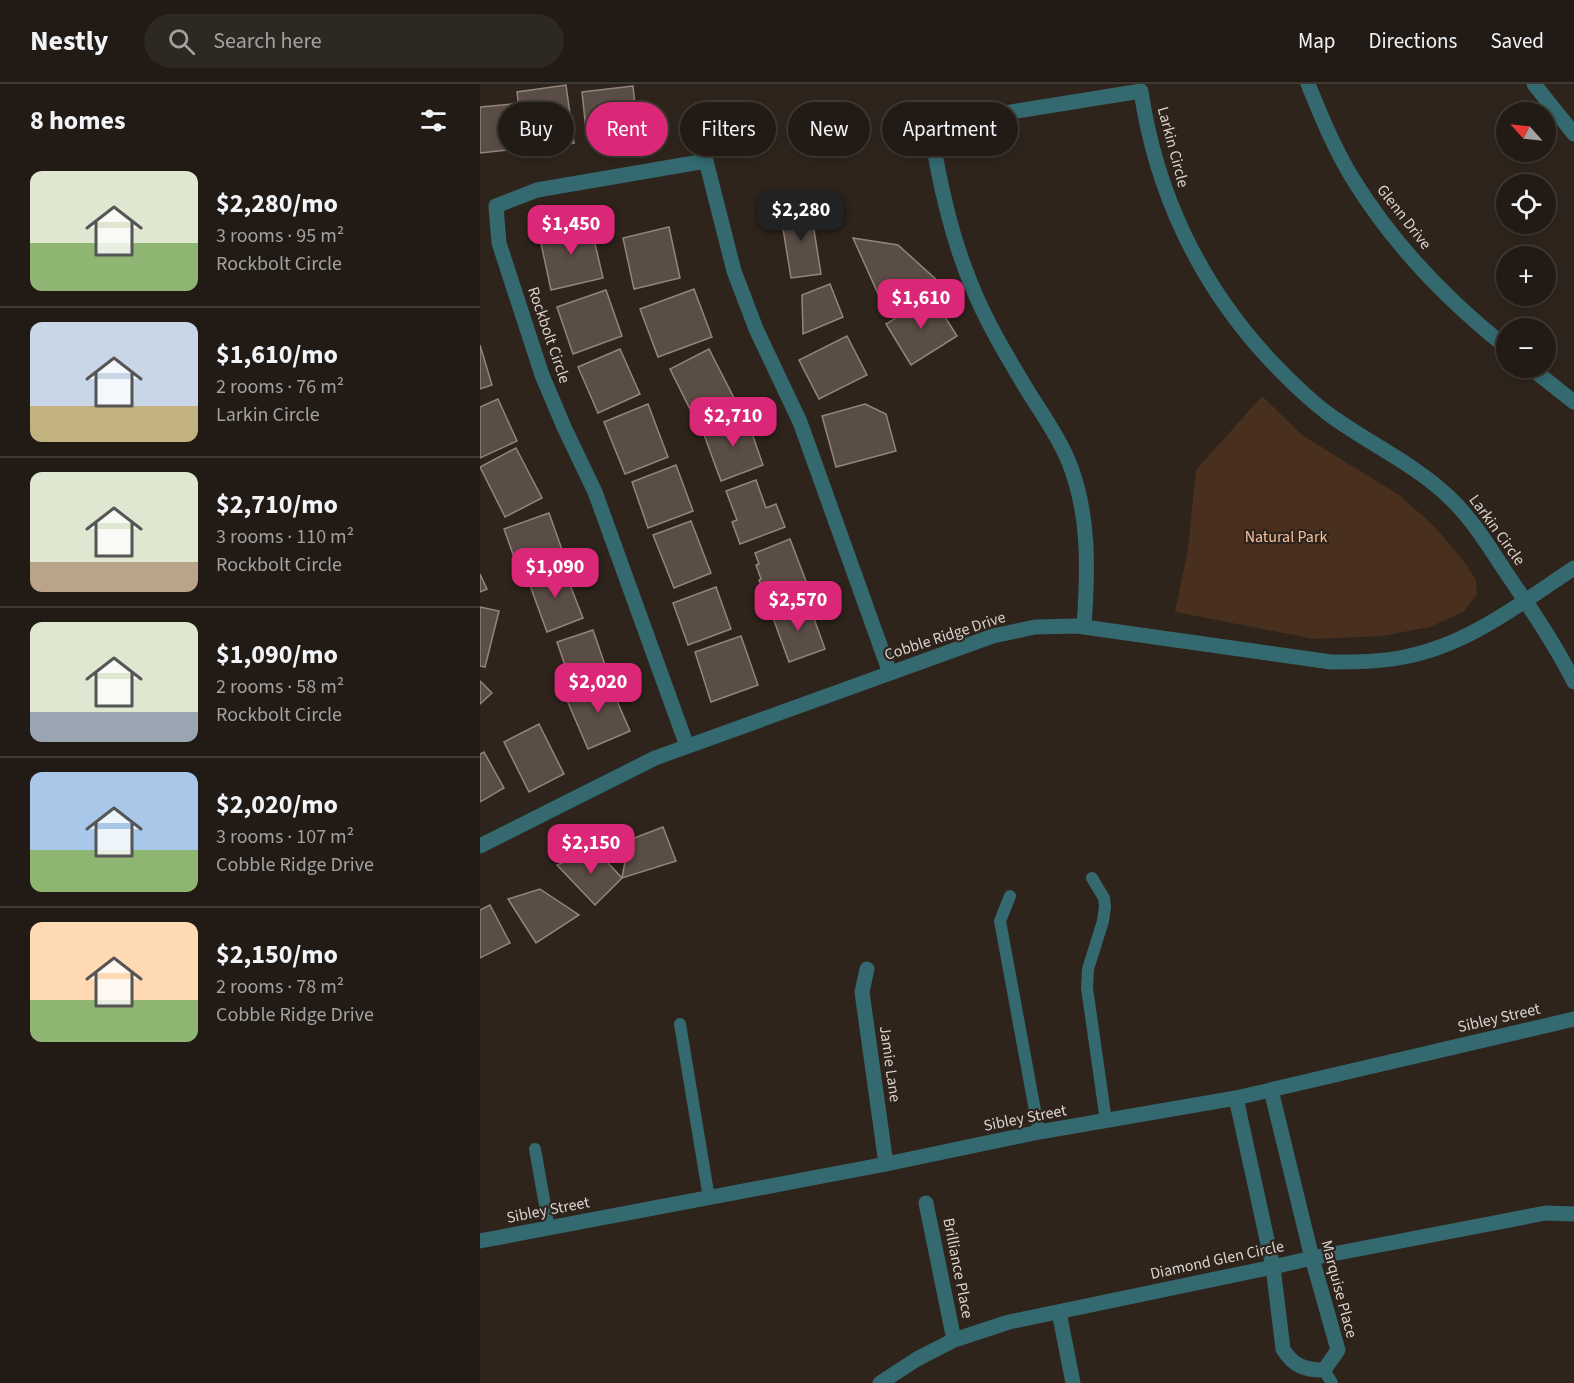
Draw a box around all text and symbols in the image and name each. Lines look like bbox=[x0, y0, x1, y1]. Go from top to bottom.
search box bbox=[144, 14, 564, 68]
text: Nestly bbox=[30, 21, 108, 61]
icon: search bbox=[165, 25, 198, 58]
text: Search here bbox=[213, 25, 322, 57]
text: Map bbox=[1298, 26, 1336, 56]
text: Directions bbox=[1369, 26, 1457, 56]
text: Saved bbox=[1490, 26, 1544, 56]
text: 8 homes bbox=[30, 102, 125, 139]
chip: Buy bbox=[498, 102, 574, 156]
chip: Rent bbox=[586, 102, 668, 156]
chip: Filters bbox=[680, 102, 776, 156]
chip: New bbox=[788, 102, 870, 156]
chip: Apartment bbox=[882, 102, 1018, 156]
north arrow bbox=[1496, 102, 1556, 162]
map controls bbox=[1496, 102, 1556, 378]
icon: filters bbox=[417, 104, 450, 137]
street label: Larkin Circle bbox=[1152, 104, 1194, 190]
button: locate bbox=[1496, 174, 1556, 234]
street label: Glenn Drive bbox=[1372, 180, 1436, 254]
text: $2,280/mo bbox=[216, 185, 338, 222]
pin: $2,280 bbox=[752, 191, 850, 242]
icon: home bbox=[78, 195, 150, 267]
text: $2,280 bbox=[772, 196, 830, 224]
pin: $1,450 bbox=[522, 205, 620, 256]
text: $1,450 bbox=[542, 210, 600, 238]
text: 3 rooms · 95 m² bbox=[216, 222, 344, 250]
button: + bbox=[1496, 246, 1556, 306]
text: Rockbolt Circle bbox=[216, 250, 342, 278]
pin: $1,610 bbox=[872, 279, 970, 330]
street label: Rockbolt Circle bbox=[522, 284, 576, 386]
text: $1,610 bbox=[892, 284, 950, 312]
button: − bbox=[1496, 318, 1556, 378]
text: $1,610/mo bbox=[216, 336, 338, 373]
icon: home bbox=[78, 346, 150, 418]
text: 2 rooms · 76 m² bbox=[216, 373, 344, 401]
pin: $2,710 bbox=[684, 397, 782, 448]
text: Larkin Circle bbox=[216, 401, 320, 429]
text: $2,710 bbox=[704, 402, 762, 430]
text: $2,710/mo bbox=[216, 486, 338, 523]
street label: Larkin Circle bbox=[1464, 490, 1530, 570]
icon: home bbox=[78, 496, 150, 568]
text: 3 rooms · 110 m² bbox=[216, 523, 354, 551]
park label: Natural Park bbox=[1245, 526, 1327, 548]
pin: $1,090 bbox=[506, 548, 604, 599]
text: Rockbolt Circle bbox=[216, 551, 342, 579]
text: $1,090 bbox=[526, 553, 584, 581]
pin: $2,570 bbox=[749, 581, 847, 632]
text: $2,570 bbox=[769, 586, 827, 614]
street label: Cobble Ridge Drive bbox=[882, 606, 1009, 666]
text: $1,090/mo bbox=[216, 636, 338, 673]
icon: home bbox=[78, 646, 150, 718]
pin: $2,020 bbox=[549, 663, 647, 714]
text: $2,020 bbox=[569, 668, 627, 696]
text: 2 rooms · 58 m² bbox=[216, 673, 344, 701]
text: Rockbolt Circle bbox=[216, 701, 342, 729]
text: $2,020/mo bbox=[216, 786, 338, 823]
icon: home bbox=[78, 796, 150, 868]
text: 3 rooms · 107 m² bbox=[216, 823, 354, 851]
pin: $2,150 bbox=[542, 824, 640, 875]
text: $2,150 bbox=[562, 829, 620, 857]
text: Cobble Ridge Drive bbox=[216, 851, 374, 879]
text: $2,150/mo bbox=[216, 936, 338, 973]
icon: home bbox=[78, 946, 150, 1018]
text: 2 rooms · 78 m² bbox=[216, 973, 344, 1001]
street label: Sibley Street bbox=[1456, 998, 1543, 1038]
text: Cobble Ridge Drive bbox=[216, 1001, 374, 1029]
street label: Jamie Lane bbox=[874, 1025, 906, 1104]
street label: Sibley Street bbox=[982, 1099, 1069, 1137]
street label: Sibley Street bbox=[505, 1191, 592, 1229]
street label: Brilliance Place bbox=[937, 1216, 979, 1320]
street label: Diamond Glen Circle bbox=[1148, 1235, 1286, 1285]
street label: Marquise Place bbox=[1315, 1238, 1363, 1340]

